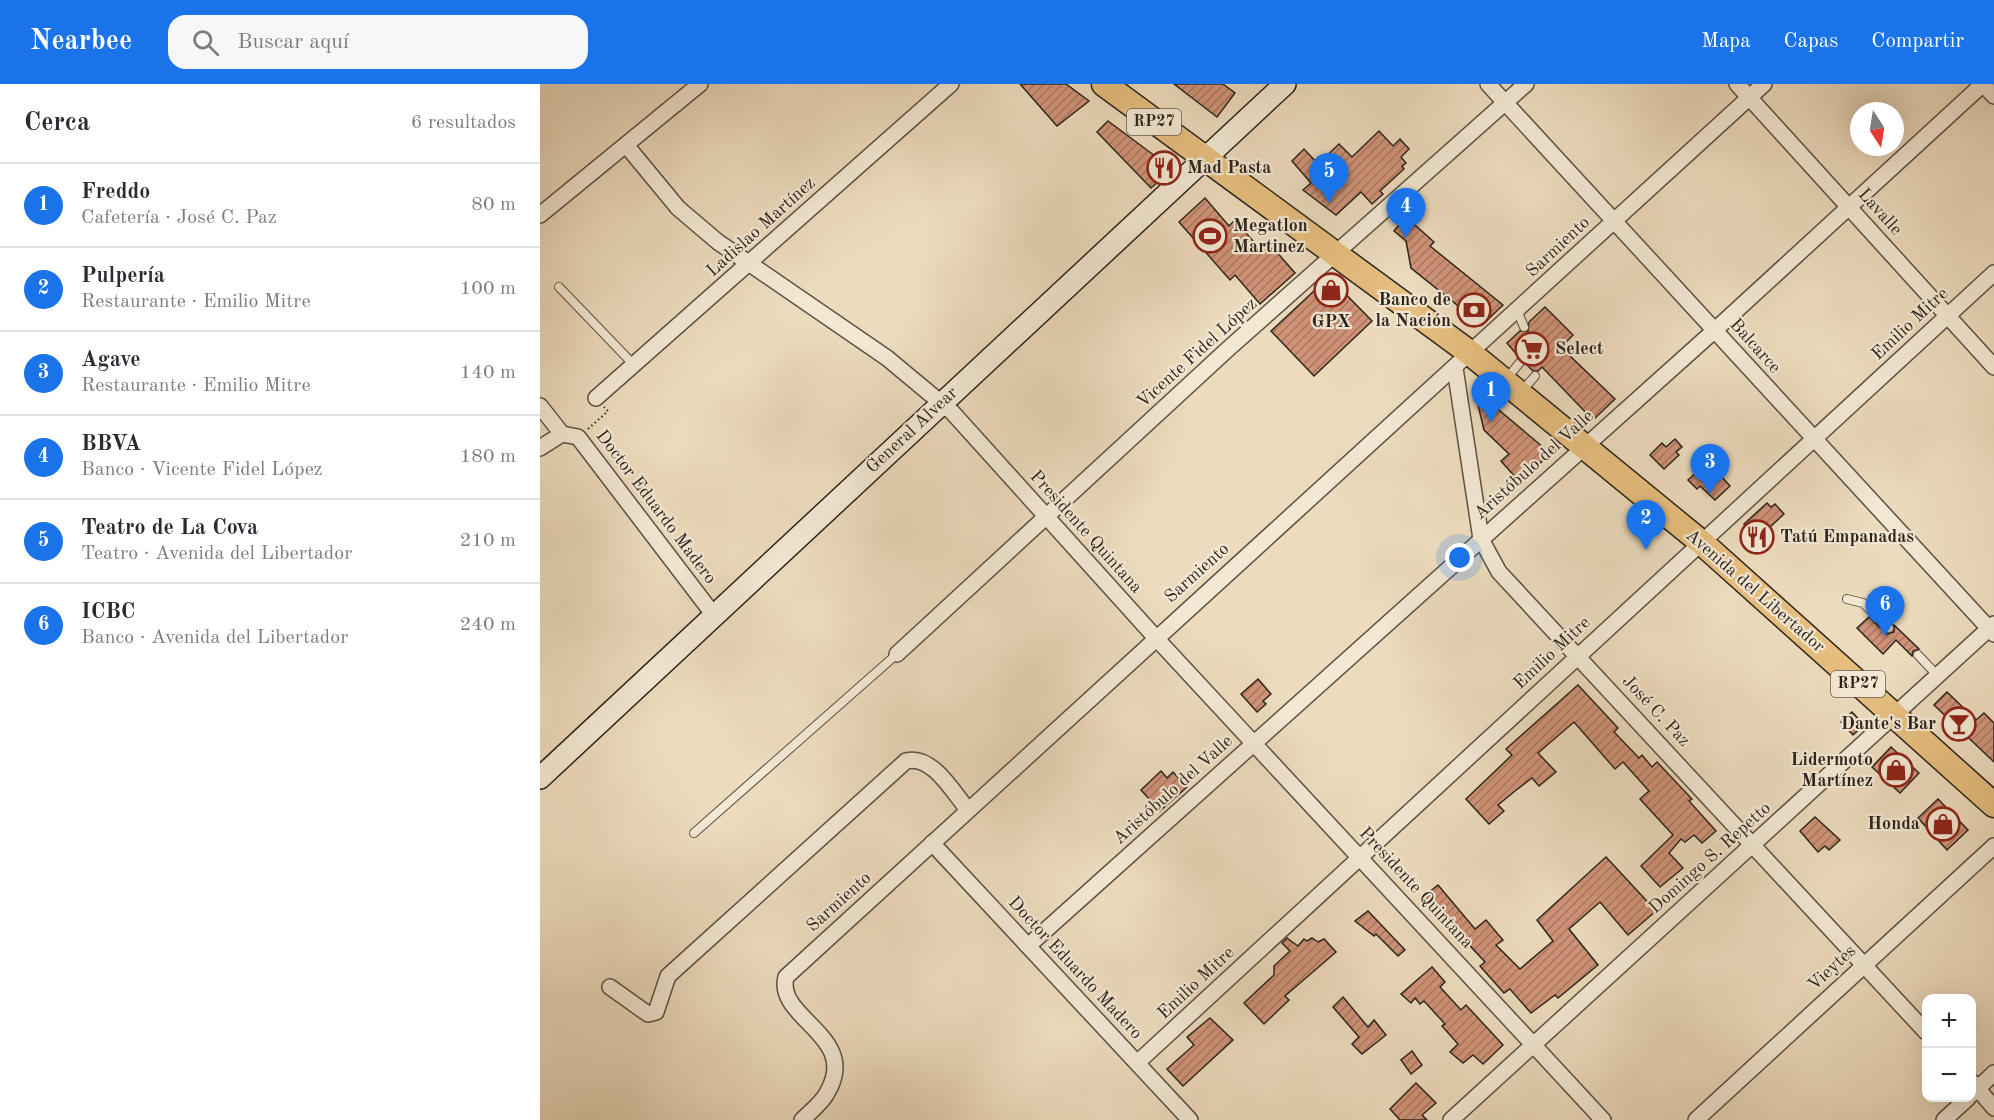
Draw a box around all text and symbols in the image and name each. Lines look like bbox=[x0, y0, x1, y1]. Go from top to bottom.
search box bbox=[168, 15, 588, 69]
icon: search bbox=[189, 26, 222, 59]
text: Nearbee bbox=[30, 28, 132, 56]
text: Buscar aquí bbox=[237, 31, 349, 53]
text: Mapa bbox=[1701, 31, 1751, 52]
text: Capas bbox=[1784, 31, 1838, 52]
text: Compartir bbox=[1871, 31, 1964, 52]
north arrow bbox=[1850, 102, 1904, 156]
road number: RP27 bbox=[1127, 109, 1181, 135]
text: Cerca bbox=[24, 110, 90, 136]
text: 6 resultados bbox=[411, 113, 516, 133]
restaurant icon: Mad Pasta bbox=[1146, 150, 1182, 186]
pin: 5 bbox=[1310, 154, 1348, 203]
place label: Mad Pasta bbox=[1187, 159, 1271, 177]
street label: Ladislao Martínez bbox=[703, 174, 819, 280]
text: Freddo bbox=[81, 181, 150, 203]
street label: Lavalle bbox=[1854, 185, 1906, 239]
pin: 4 bbox=[1386, 188, 1426, 238]
text: 1 bbox=[38, 195, 49, 215]
text: 80 m bbox=[471, 195, 516, 215]
text: Cafetería · José C. Paz bbox=[81, 208, 277, 228]
street label: Sarmiento bbox=[1523, 213, 1593, 281]
place label: Megatlon Martinez bbox=[1233, 217, 1308, 256]
sports icon: Megatlon Martinez bbox=[1192, 218, 1228, 254]
text: Pulpería bbox=[81, 265, 165, 287]
shop icon: GPX bbox=[1313, 272, 1349, 308]
text: 2 bbox=[38, 279, 49, 299]
text: 100 m bbox=[460, 279, 516, 299]
street label: Emilio Mitre bbox=[1868, 284, 1952, 364]
place label: Banco de la Nación bbox=[1376, 291, 1451, 330]
text: Restaurante · Emilio Mitre bbox=[81, 292, 311, 312]
bank icon: Banco de la Nación bbox=[1456, 292, 1492, 328]
street label: Vicente Fidel López bbox=[1134, 295, 1260, 411]
place label: GPX bbox=[1311, 313, 1351, 331]
street label: Balcarce bbox=[1726, 315, 1784, 377]
supermarket icon: Select bbox=[1514, 331, 1550, 367]
place label: Select bbox=[1555, 340, 1604, 358]
text: Agave bbox=[81, 349, 141, 371]
text: 3 bbox=[38, 363, 49, 383]
text: 140 m bbox=[460, 363, 516, 383]
pin: 1 bbox=[1472, 372, 1510, 422]
text: Restaurante · Emilio Mitre bbox=[81, 376, 311, 396]
street label: General Alvear bbox=[863, 383, 961, 477]
street label: Aristóbulo del Valle bbox=[1471, 407, 1597, 523]
street label: Doctor Eduardo Madero bbox=[592, 427, 720, 587]
text: BBVA bbox=[81, 433, 141, 455]
pin: 3 bbox=[1690, 444, 1730, 494]
text: 4 bbox=[38, 447, 49, 467]
text: 180 m bbox=[460, 447, 516, 467]
text: Banco · Vicente Fidel López bbox=[81, 460, 323, 480]
street label: Presidente Quintana bbox=[1026, 467, 1146, 597]
pin: 2 bbox=[1626, 500, 1666, 550]
text: Teatro de La Cova bbox=[81, 517, 258, 539]
restaurant icon: Tatú Empanadas bbox=[1739, 519, 1775, 555]
street label: Avenida del Libertador bbox=[1682, 526, 1828, 656]
place label: Tatú Empanadas bbox=[1780, 528, 1914, 546]
text: 5 bbox=[38, 531, 49, 551]
text: 210 m bbox=[460, 531, 516, 551]
street label: Sarmiento bbox=[1161, 540, 1233, 606]
your location bbox=[1445, 543, 1474, 572]
text: Teatro · Avenida del Libertador bbox=[81, 544, 352, 564]
pin: 6 bbox=[1866, 586, 1904, 636]
text: ICBC bbox=[81, 601, 135, 623]
street label: Emilio Mitre bbox=[1510, 613, 1594, 693]
text: 6 bbox=[38, 615, 49, 635]
text: 240 m bbox=[460, 615, 516, 635]
text: Banco · Avenida del Libertador bbox=[81, 628, 348, 648]
road number: RP27 bbox=[1831, 671, 1885, 697]
street label: José C. Paz bbox=[1619, 672, 1693, 750]
bar icon: Dante's Bar bbox=[1941, 706, 1977, 742]
place label: Dante's Bar bbox=[1841, 715, 1936, 733]
street label: Aristóbulo del Valle bbox=[1110, 732, 1236, 848]
place label: Lidermoto Martínez bbox=[1791, 751, 1873, 790]
shop icon: Lidermoto Martínez bbox=[1878, 752, 1914, 788]
street label: Domingo S. Repetto bbox=[1646, 799, 1774, 917]
shop icon: Honda bbox=[1925, 806, 1961, 842]
place label: Honda bbox=[1867, 815, 1920, 833]
street label: Presidente Quintana bbox=[1355, 824, 1477, 952]
street label: Sarmiento bbox=[803, 869, 875, 935]
street label: Doctor Eduardo Madero bbox=[1004, 893, 1146, 1043]
street label: Vieytes bbox=[1805, 941, 1860, 994]
street label: Emilio Mitre bbox=[1154, 943, 1238, 1023]
map controls bbox=[1922, 994, 1976, 1102]
button: + bbox=[1922, 994, 1976, 1048]
button: − bbox=[1922, 1048, 1976, 1102]

